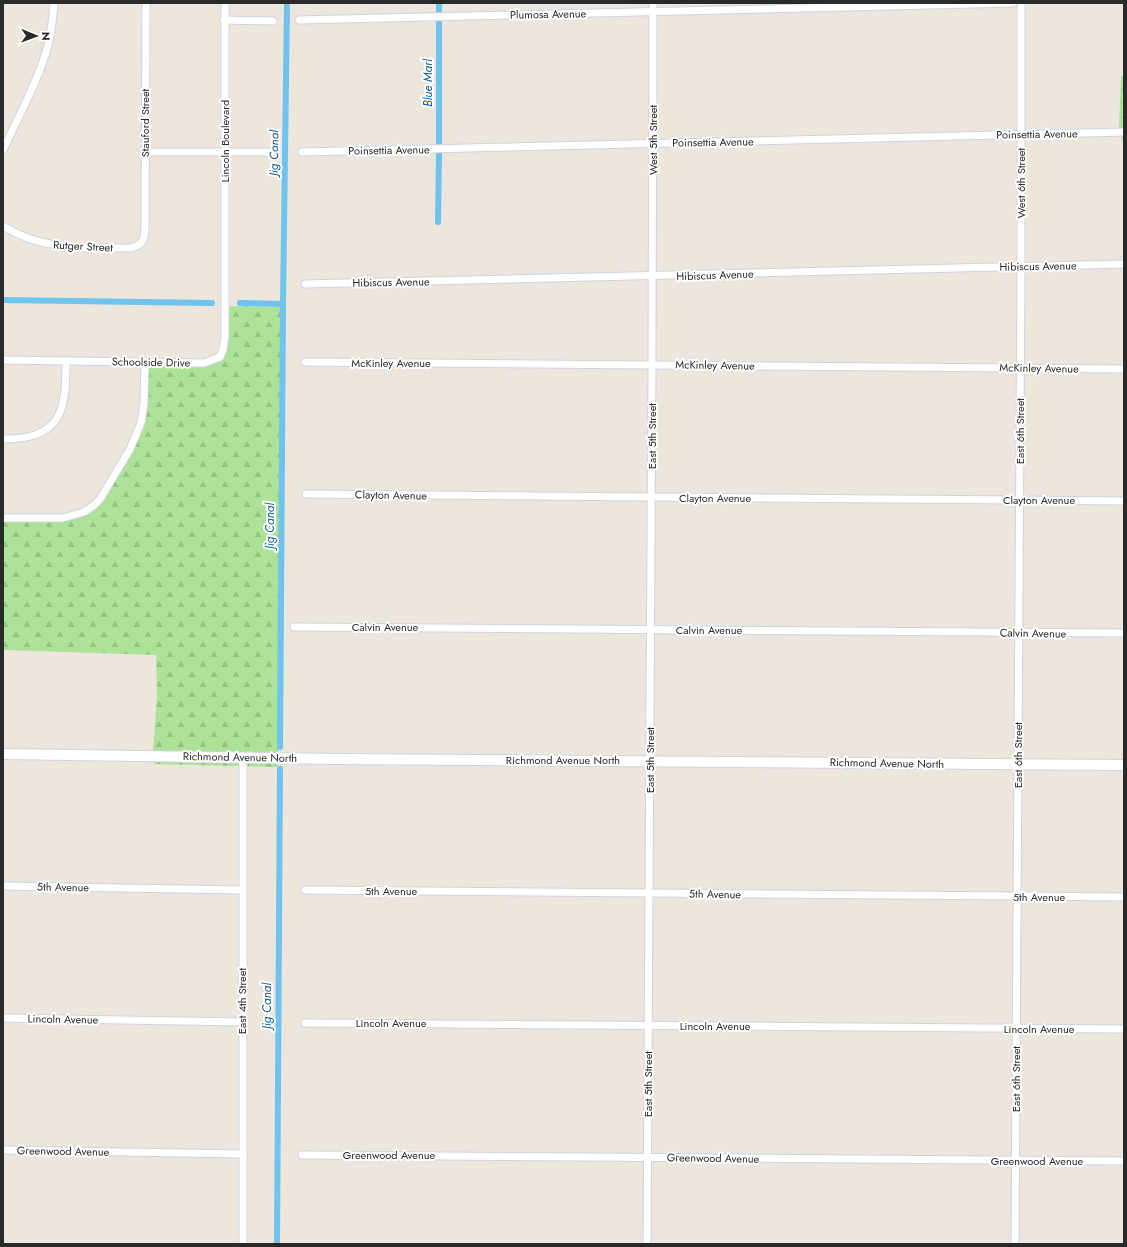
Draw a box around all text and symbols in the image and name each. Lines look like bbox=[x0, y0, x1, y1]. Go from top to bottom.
street label: Plumosa Avenue bbox=[510, 5, 587, 23]
north arrow bbox=[16, 16, 56, 56]
text: N bbox=[38, 32, 54, 41]
water label: Blue Marl bbox=[419, 58, 437, 107]
street label: Stauford Street bbox=[137, 88, 153, 157]
street label: Lincoln Boulevard bbox=[217, 100, 233, 182]
street label: West 5th Street bbox=[645, 105, 661, 175]
street label: Poinsettia Avenue bbox=[996, 125, 1078, 143]
water label: Jig Canal bbox=[265, 128, 283, 178]
street label: Poinsettia Avenue bbox=[672, 133, 754, 151]
street label: Poinsettia Avenue bbox=[348, 141, 430, 159]
street label: West 6th Street bbox=[1013, 147, 1029, 218]
street label: Rutger Street bbox=[53, 236, 114, 256]
street label: Hibiscus Avenue bbox=[999, 257, 1077, 275]
street label: Hibiscus Avenue bbox=[676, 266, 754, 284]
street label: Hibiscus Avenue bbox=[352, 273, 430, 291]
street label: Schoolside Drive bbox=[112, 353, 191, 371]
street label: McKinley Avenue bbox=[351, 355, 431, 371]
street label: McKinley Avenue bbox=[675, 356, 755, 374]
street label: McKinley Avenue bbox=[999, 359, 1079, 377]
street label: East 6th Street bbox=[1012, 398, 1028, 464]
street label: East 5th Street bbox=[644, 403, 660, 469]
street label: Clayton Avenue bbox=[355, 486, 428, 504]
street label: Clayton Avenue bbox=[679, 490, 751, 506]
street label: Clayton Avenue bbox=[1003, 492, 1075, 508]
water label: Jig Canal bbox=[261, 502, 279, 551]
street label: Calvin Avenue bbox=[352, 619, 419, 635]
street label: Calvin Avenue bbox=[676, 622, 743, 638]
street label: Calvin Avenue bbox=[1000, 624, 1067, 642]
street label: East 6th Street bbox=[1010, 722, 1026, 788]
street label: East 5th Street bbox=[642, 727, 658, 793]
street label: Richmond Avenue North bbox=[183, 748, 297, 766]
street label: Richmond Avenue North bbox=[506, 752, 620, 768]
street label: Richmond Avenue North bbox=[830, 754, 944, 772]
street label: 5th Avenue bbox=[37, 879, 90, 895]
street label: 5th Avenue bbox=[365, 883, 417, 899]
street label: 5th Avenue bbox=[689, 886, 742, 902]
street label: 5th Avenue bbox=[1013, 889, 1065, 905]
street label: East 4th Street bbox=[234, 968, 250, 1034]
water label: Jig Canal bbox=[258, 982, 276, 1031]
street label: Lincoln Avenue bbox=[28, 1010, 99, 1028]
street label: Lincoln Avenue bbox=[356, 1015, 427, 1031]
street label: Lincoln Avenue bbox=[680, 1018, 751, 1034]
street label: Lincoln Avenue bbox=[1004, 1021, 1075, 1037]
street label: East 6th Street bbox=[1008, 1046, 1024, 1112]
street label: East 5th Street bbox=[640, 1051, 656, 1117]
street label: Greenwood Avenue bbox=[17, 1142, 110, 1160]
street label: Greenwood Avenue bbox=[343, 1147, 435, 1163]
street label: Greenwood Avenue bbox=[667, 1149, 760, 1167]
street label: Greenwood Avenue bbox=[991, 1153, 1083, 1169]

